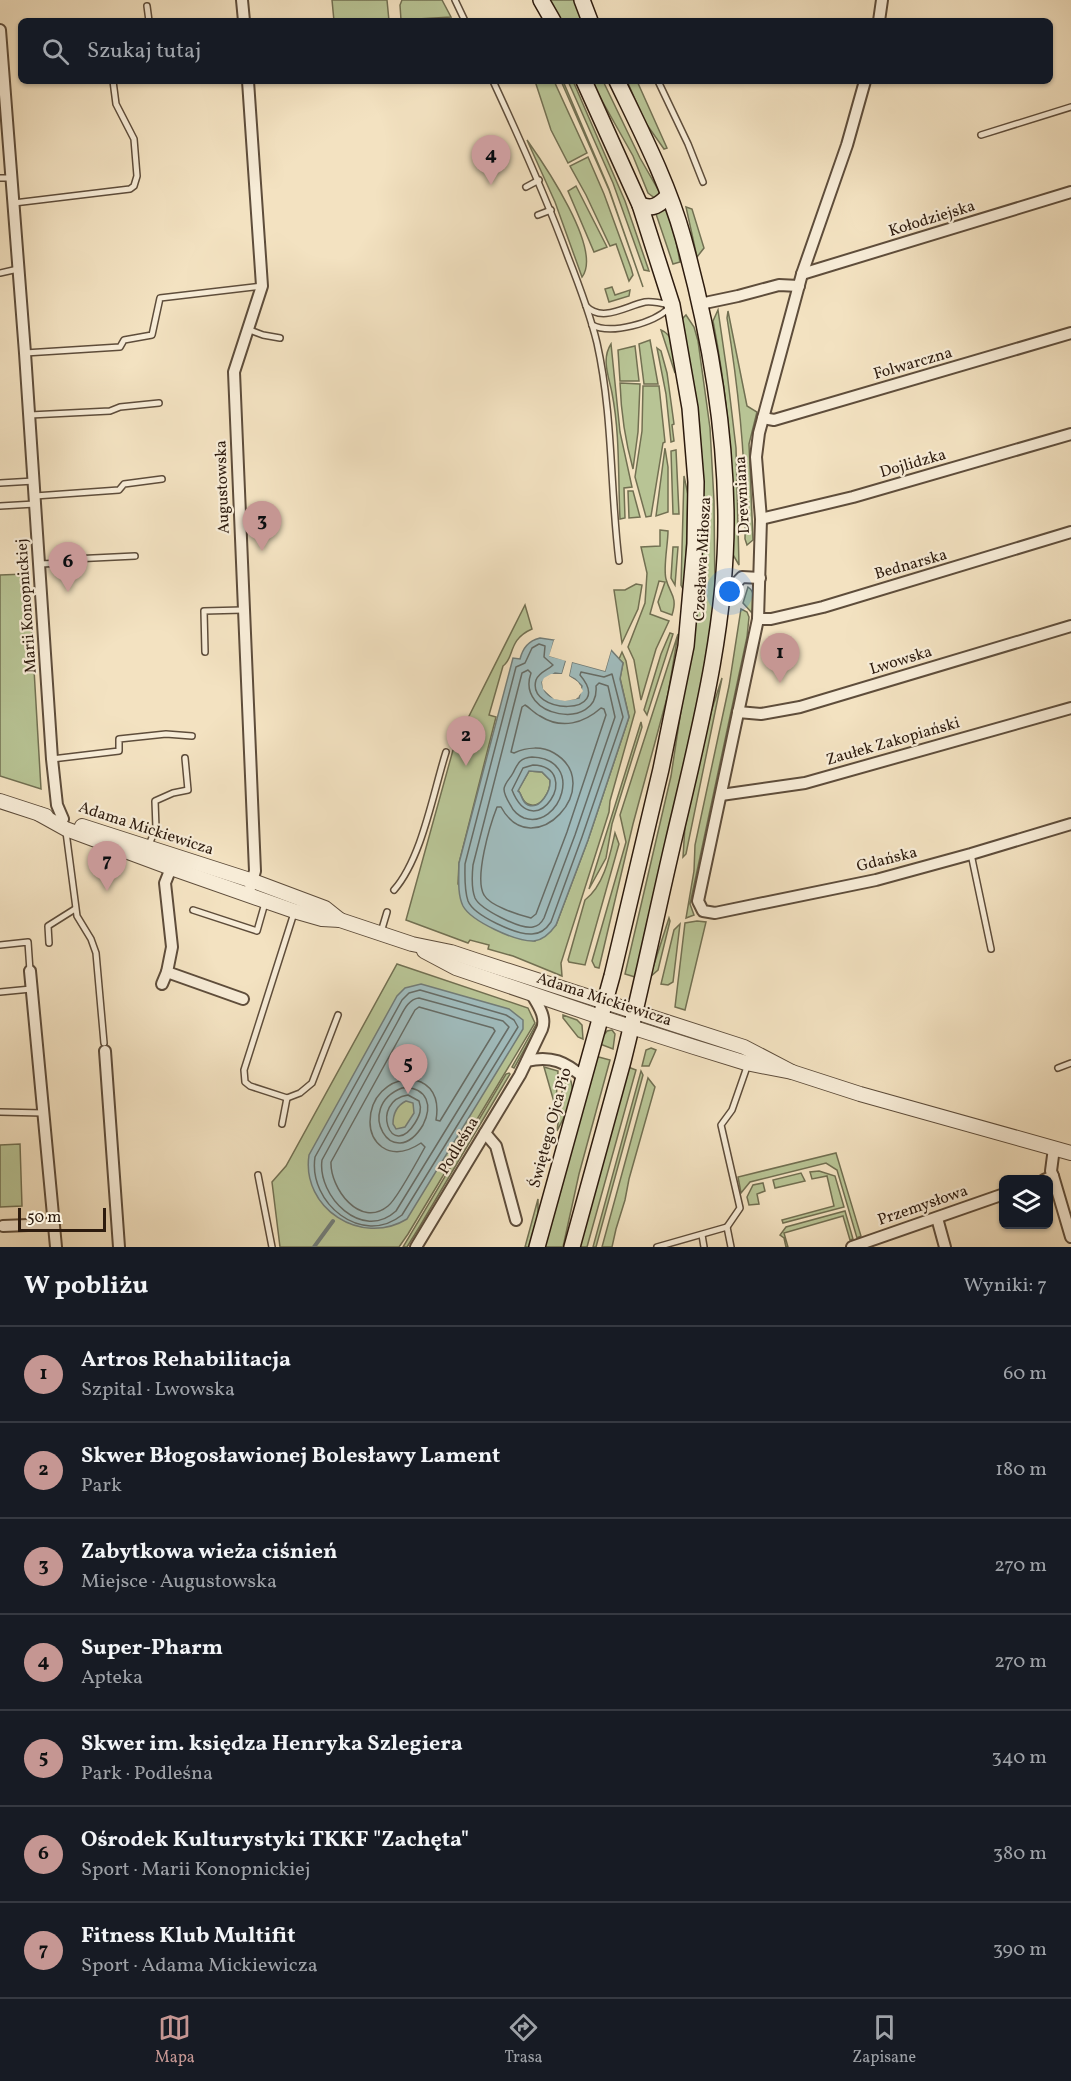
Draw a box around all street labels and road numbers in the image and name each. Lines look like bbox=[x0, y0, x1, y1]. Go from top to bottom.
street label: Kołodziejska bbox=[886, 195, 978, 243]
street label: Folwarczna bbox=[871, 342, 955, 386]
street label: Augustowska bbox=[210, 440, 236, 534]
street label: Dojlidzka bbox=[877, 444, 949, 484]
street label: Drewniana bbox=[730, 455, 756, 535]
street label: Czesława Miłosza bbox=[689, 496, 717, 622]
street label: Marii Konopnickiej bbox=[11, 538, 43, 674]
street label: Bednarska bbox=[872, 544, 950, 586]
street label: Lwowska bbox=[867, 641, 935, 681]
street label: Zaułek Zakopiański bbox=[823, 712, 963, 772]
street label: Adama Mickiewicza bbox=[76, 797, 216, 861]
street label: Gdańska bbox=[854, 842, 920, 878]
street label: Adama Mickiewicza bbox=[534, 968, 674, 1032]
street label: Świętego Ojca Pio bbox=[524, 1065, 578, 1191]
street label: Podleśna bbox=[433, 1113, 485, 1179]
street label: Przemysłowa bbox=[875, 1180, 971, 1232]

